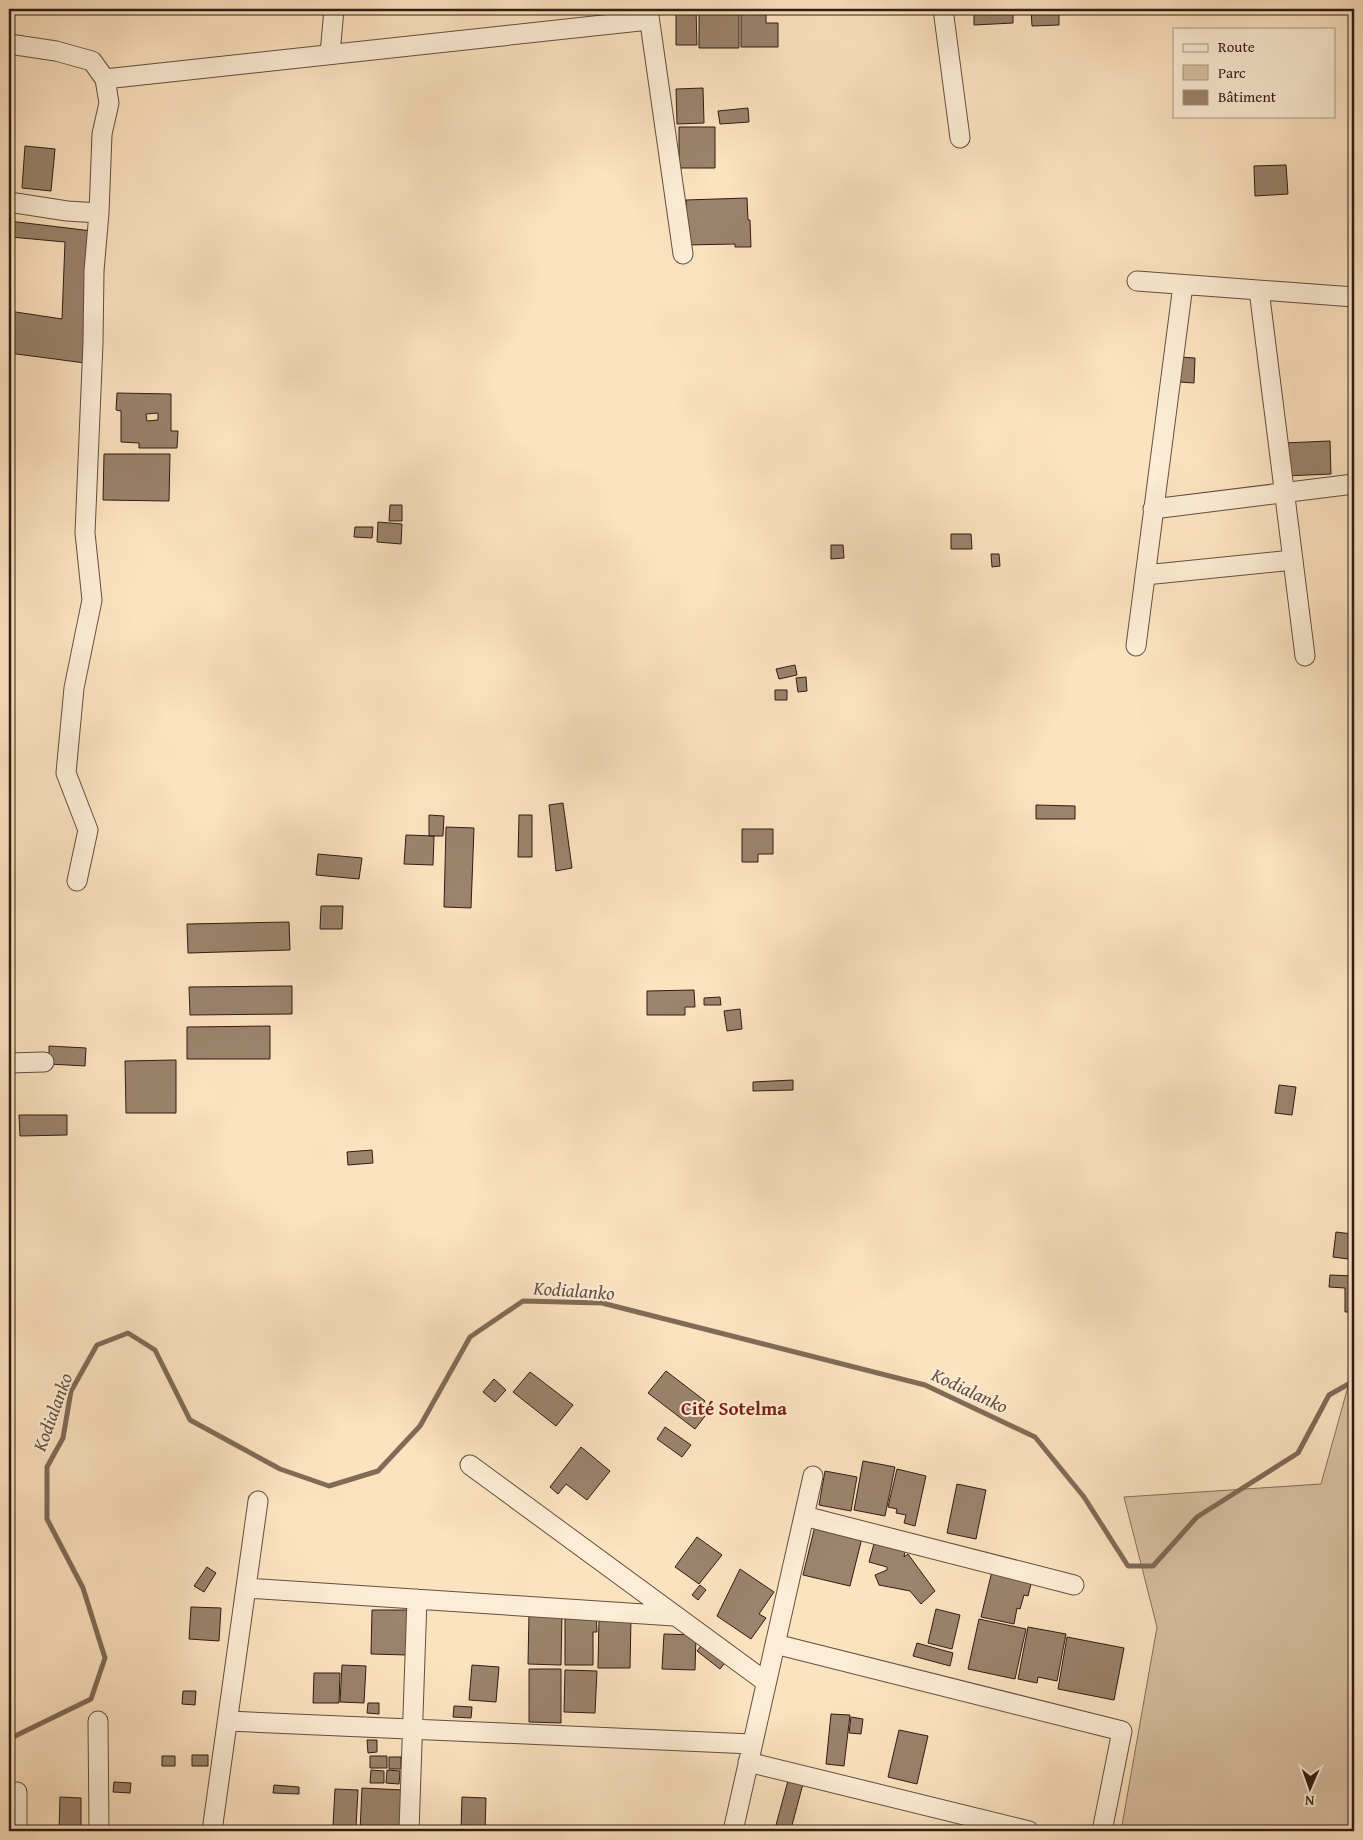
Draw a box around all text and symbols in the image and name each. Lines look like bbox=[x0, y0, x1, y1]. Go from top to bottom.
legend bbox=[1173, 28, 1336, 118]
text: Route bbox=[1218, 36, 1255, 57]
text: Parc bbox=[1218, 62, 1246, 83]
text: Bâtiment bbox=[1218, 86, 1277, 107]
water label: Kodialanko bbox=[531, 1273, 616, 1307]
water label: Kodialanko bbox=[926, 1360, 1013, 1420]
water label: Kodialanko bbox=[25, 1369, 79, 1456]
district label: Cité Sotelma bbox=[681, 1394, 787, 1422]
north arrow bbox=[1286, 1762, 1336, 1812]
text: N bbox=[1304, 1791, 1315, 1811]

